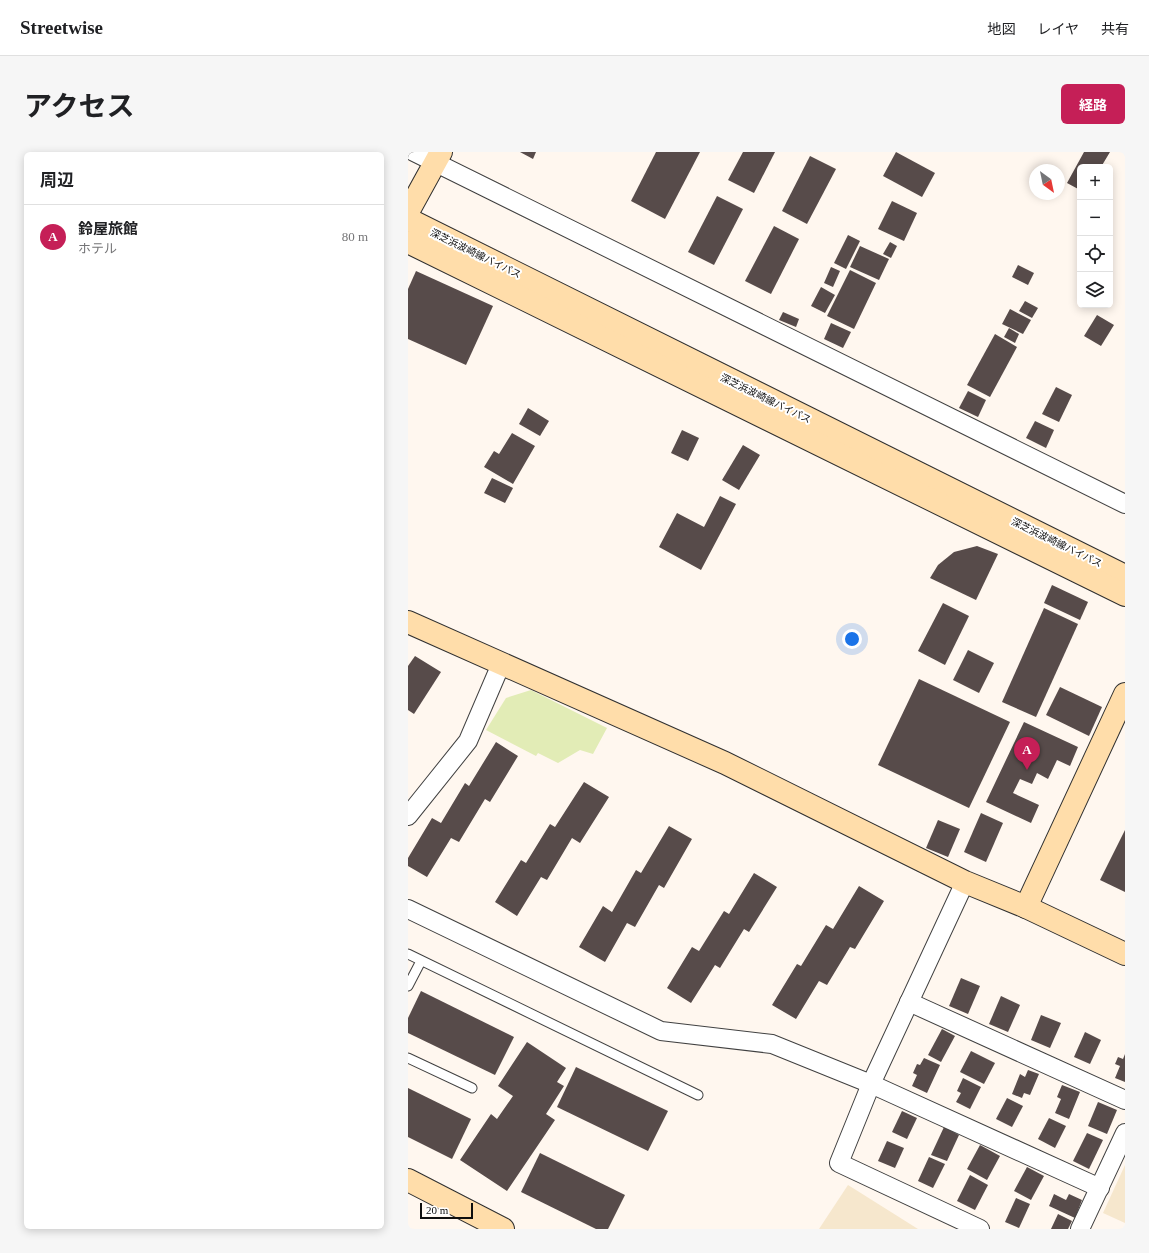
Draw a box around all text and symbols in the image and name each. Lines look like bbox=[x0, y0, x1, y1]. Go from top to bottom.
text: Streetwise bbox=[20, 17, 103, 38]
text: 地図 bbox=[987, 22, 1015, 37]
text: レイヤ bbox=[1037, 22, 1079, 37]
text: 共有 bbox=[1101, 22, 1129, 37]
button: 経路 bbox=[1061, 84, 1125, 124]
text: アクセス bbox=[24, 91, 135, 122]
north arrow bbox=[1029, 164, 1065, 200]
map controls bbox=[1077, 164, 1113, 308]
button: + bbox=[1077, 164, 1113, 200]
text: 周辺 bbox=[40, 171, 74, 190]
button: − bbox=[1077, 200, 1113, 236]
text: 鈴屋旅館 bbox=[78, 221, 138, 237]
street label: 深芝浜波崎線バイパス bbox=[429, 227, 523, 280]
text: A bbox=[48, 229, 58, 244]
text: 80 m bbox=[342, 229, 368, 244]
button: locate bbox=[1077, 236, 1113, 272]
text: ホテル bbox=[78, 241, 117, 256]
button: layers bbox=[1077, 272, 1113, 308]
street label: 深芝浜波崎線バイパス bbox=[719, 372, 813, 425]
street label: 深芝浜波崎線バイパス bbox=[1010, 516, 1104, 569]
your location bbox=[842, 629, 862, 649]
pin: A bbox=[1014, 737, 1040, 770]
scale bar bbox=[420, 1201, 473, 1220]
text: 20 m bbox=[426, 1204, 448, 1216]

